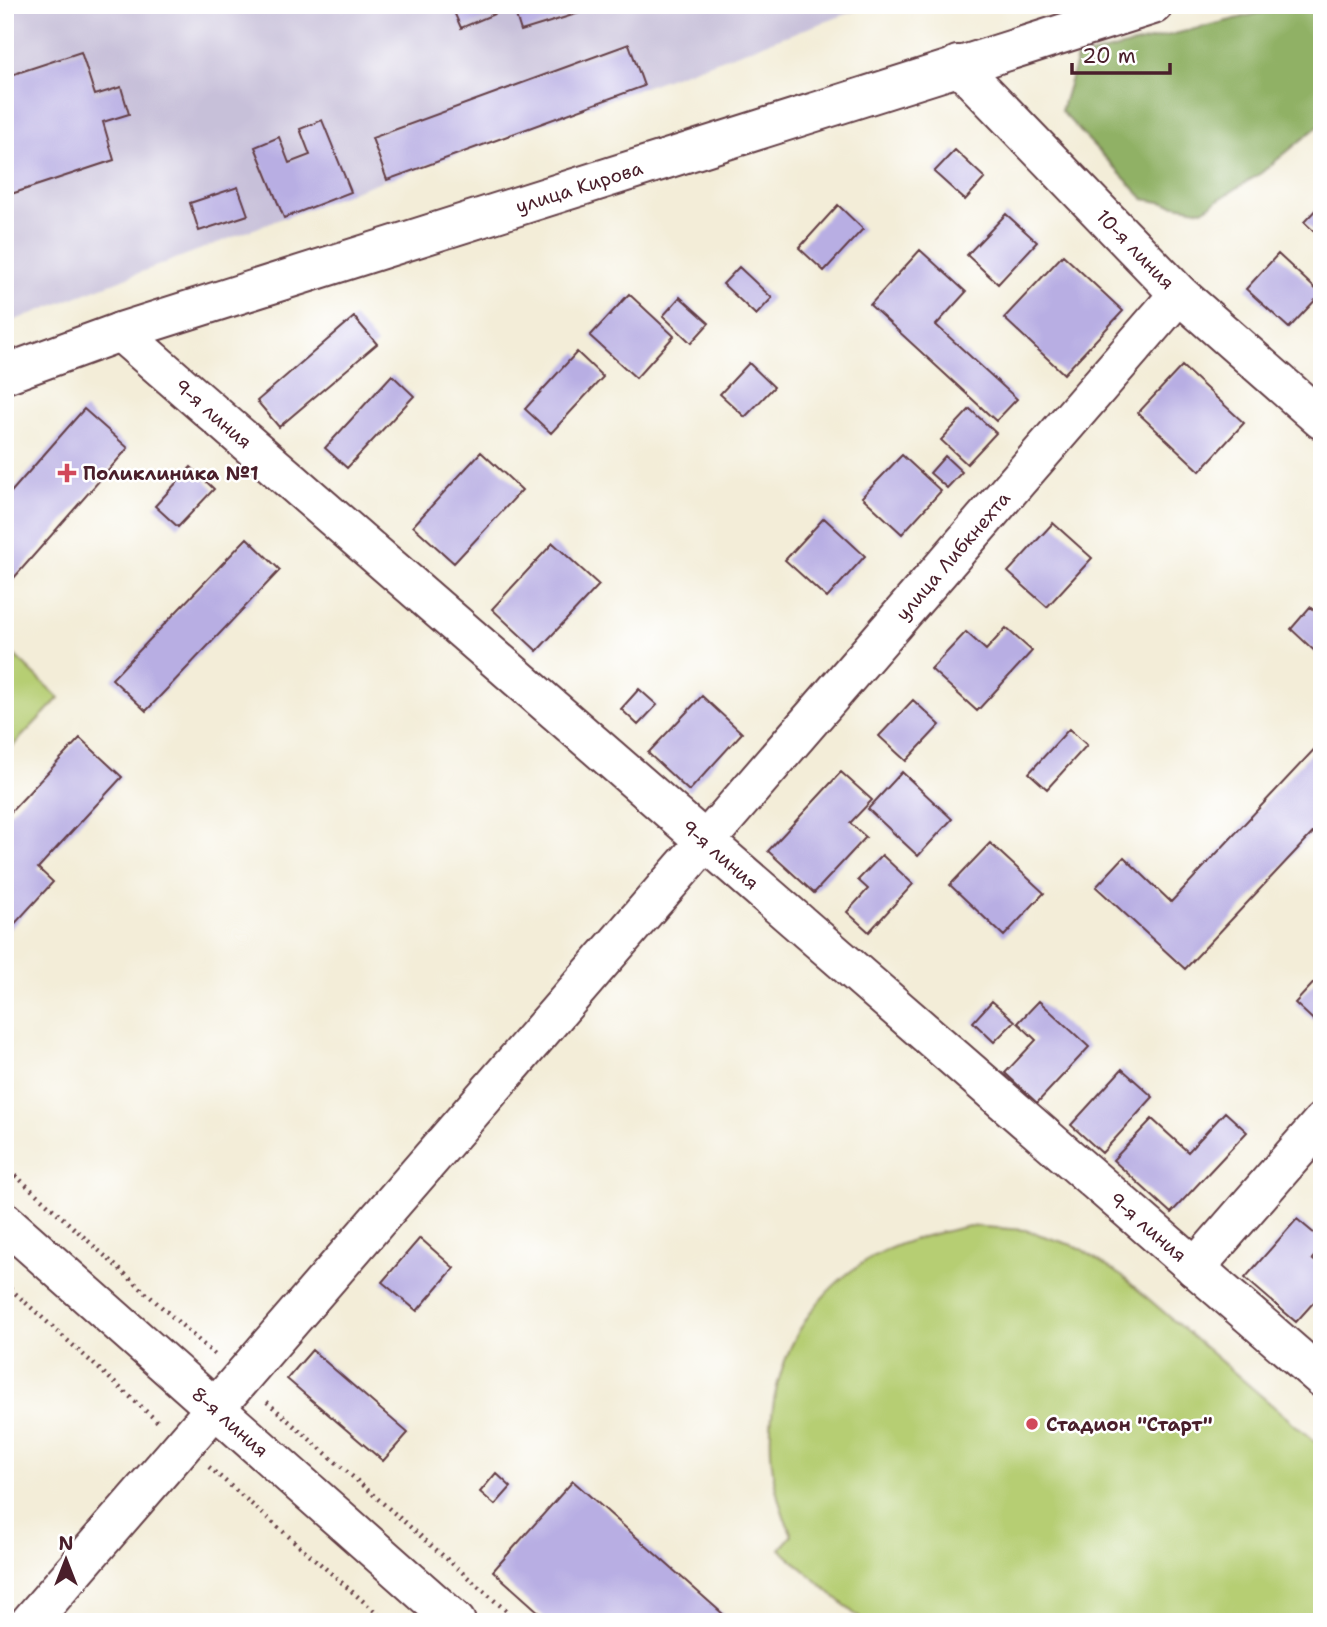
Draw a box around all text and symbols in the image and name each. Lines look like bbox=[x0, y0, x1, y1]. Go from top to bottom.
scale bar bbox=[1072, 32, 1170, 76]
text: 20 m bbox=[1082, 42, 1136, 70]
street label: улица Кирова bbox=[512, 155, 646, 218]
street label: 10-я линия bbox=[1091, 204, 1180, 295]
street label: 9-я линия bbox=[170, 373, 257, 454]
place label: Поликлиника №1 bbox=[83, 461, 259, 486]
marker: Поликлиника №1 bbox=[57, 463, 77, 483]
street label: улица Либкнехта bbox=[890, 486, 1015, 626]
street label: 9-я линия bbox=[677, 814, 764, 895]
street label: 9-я линия bbox=[1104, 1186, 1192, 1267]
street label: 8-я линия bbox=[187, 1381, 274, 1462]
place label: Стадион "Старт" bbox=[1046, 1412, 1213, 1437]
marker: Стадион "Старт" bbox=[1024, 1416, 1040, 1432]
north arrow bbox=[32, 1526, 102, 1596]
text: N bbox=[58, 1531, 74, 1556]

